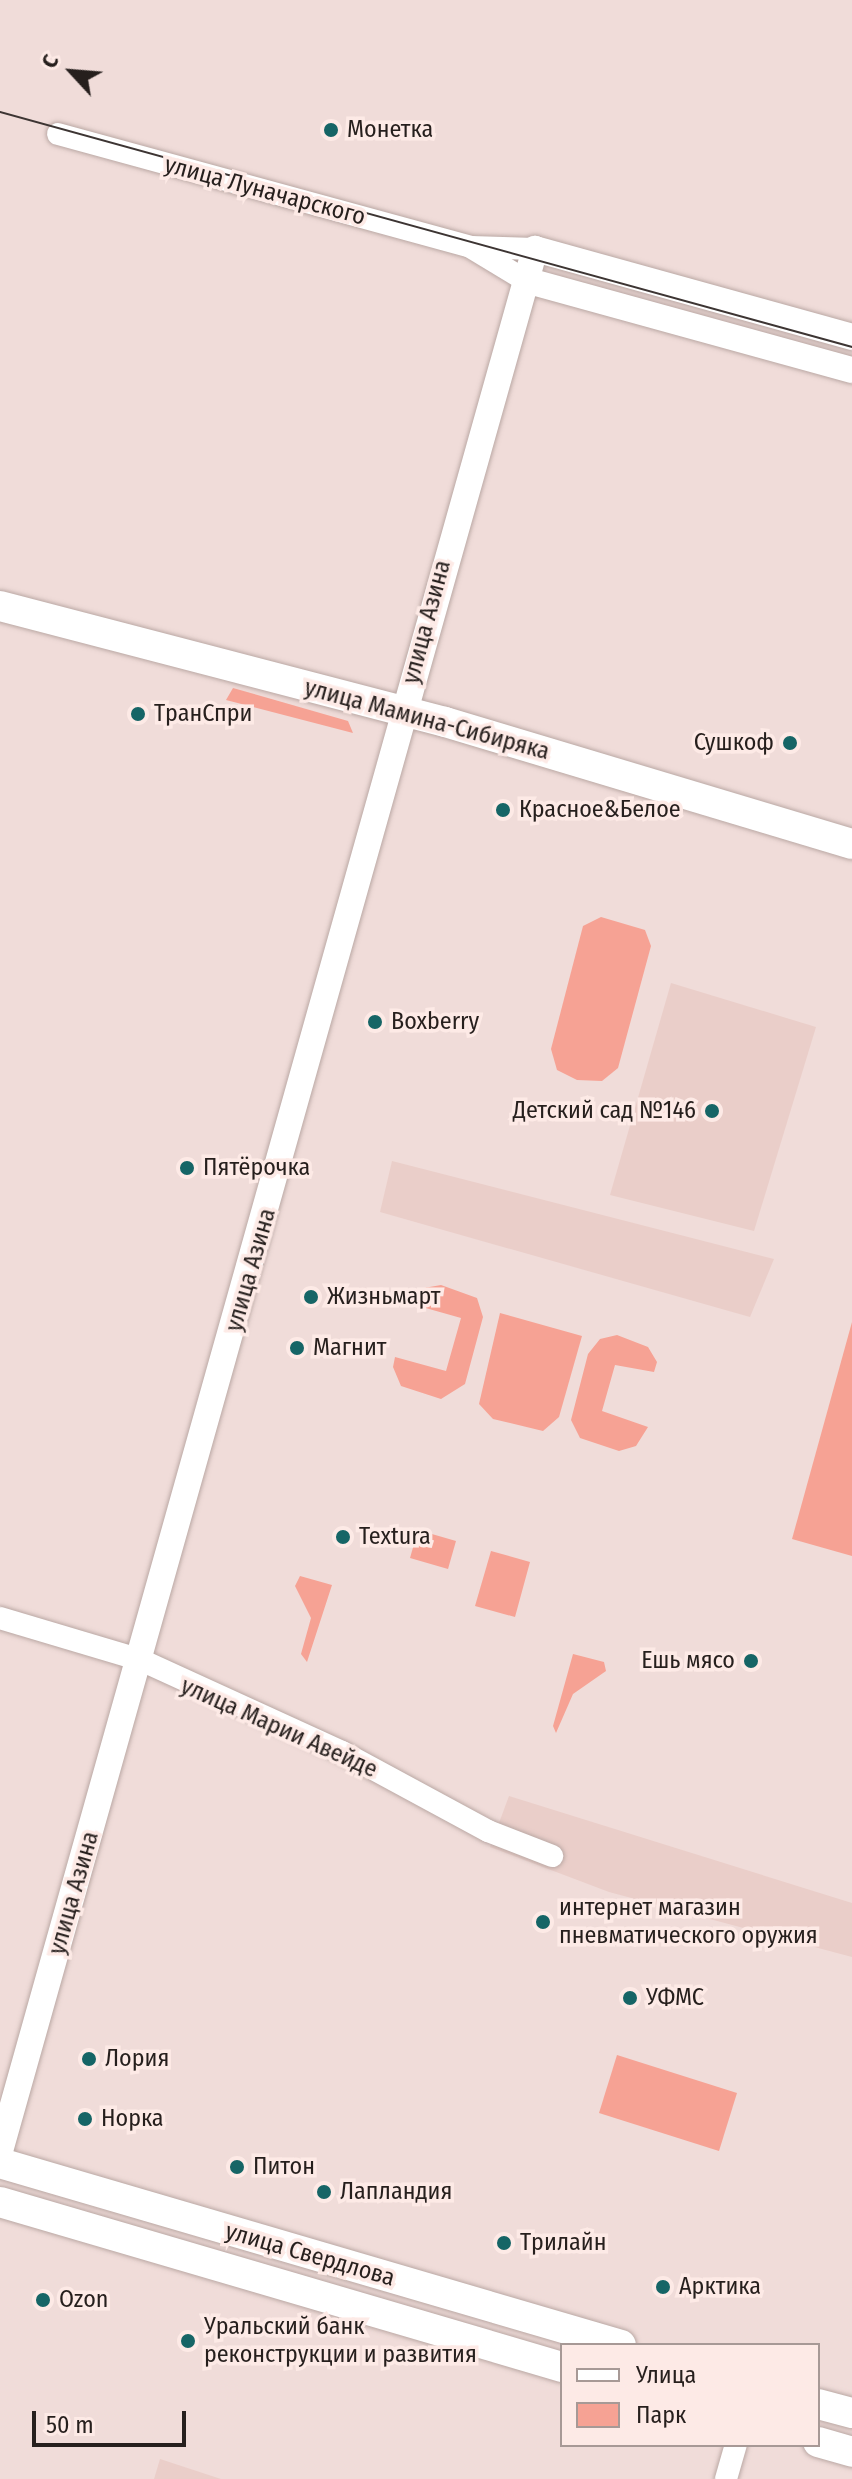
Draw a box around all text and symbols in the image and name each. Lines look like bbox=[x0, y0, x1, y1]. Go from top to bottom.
north arrow bbox=[32, 32, 112, 112]
text: С bbox=[35, 50, 65, 72]
place label: Монетка bbox=[347, 116, 433, 144]
marker: Монетка bbox=[322, 121, 340, 139]
street label: улица Луначарского bbox=[161, 150, 369, 232]
street label: улица Азина bbox=[397, 557, 457, 687]
street label: улица Мамина-Сибиряка bbox=[301, 673, 553, 767]
place label: ТранСпри bbox=[154, 700, 252, 728]
marker: ТранСпри bbox=[129, 705, 147, 723]
place label: Сушкоф bbox=[694, 729, 774, 757]
marker: Сушкоф bbox=[781, 734, 799, 752]
place label: Красное&Белое bbox=[519, 796, 681, 824]
marker: Красное&Белое bbox=[494, 801, 512, 819]
place label: Boxberry bbox=[391, 1008, 479, 1036]
marker: Boxberry bbox=[366, 1013, 384, 1031]
place label: Детский сад №146 bbox=[513, 1097, 696, 1125]
marker: Детский сад №146 bbox=[703, 1102, 721, 1120]
place label: Пятёрочка bbox=[203, 1154, 310, 1182]
marker: Пятёрочка bbox=[178, 1159, 196, 1177]
street label: улица Азина bbox=[220, 1205, 282, 1335]
place label: Жизньмарт bbox=[327, 1283, 441, 1311]
marker: Жизньмарт bbox=[302, 1288, 320, 1306]
place label: Магнит bbox=[313, 1334, 387, 1362]
marker: Магнит bbox=[288, 1339, 306, 1357]
place label: Textura bbox=[359, 1523, 431, 1551]
marker: Textura bbox=[334, 1528, 352, 1546]
place label: Ешь мясо bbox=[641, 1647, 735, 1675]
marker: Ешь мясо bbox=[742, 1652, 760, 1670]
street label: улица Марии Авейде bbox=[176, 1672, 382, 1784]
street label: улица Азина bbox=[43, 1828, 105, 1958]
place label: интернет магазин пневматического оружия bbox=[559, 1894, 818, 1950]
marker: интернет магазин пневматического оружия bbox=[534, 1913, 552, 1931]
place label: УФМС bbox=[646, 1984, 704, 2012]
marker: УФМС bbox=[621, 1989, 639, 2007]
place label: Лория bbox=[105, 2045, 169, 2073]
marker: Лория bbox=[80, 2050, 98, 2068]
place label: Норка bbox=[101, 2105, 164, 2133]
marker: Норка bbox=[76, 2110, 94, 2128]
place label: Питон bbox=[253, 2153, 315, 2181]
marker: Питон bbox=[228, 2158, 246, 2176]
place label: Лапландия bbox=[340, 2178, 452, 2206]
marker: Лапландия bbox=[315, 2183, 333, 2201]
street label: улица Свердлова bbox=[222, 2217, 398, 2293]
place label: Трилайн bbox=[520, 2229, 607, 2257]
marker: Трилайн bbox=[495, 2234, 513, 2252]
place label: Арктика bbox=[679, 2273, 761, 2301]
marker: Арктика bbox=[654, 2278, 672, 2296]
place label: Ozon bbox=[59, 2286, 108, 2314]
marker: Ozon bbox=[34, 2291, 52, 2309]
place label: Уральский банк реконструкции и развития bbox=[204, 2313, 477, 2369]
marker: Уральский банк реконструкции и развития bbox=[179, 2332, 197, 2350]
legend bbox=[560, 2343, 820, 2447]
text: Улица bbox=[636, 2361, 696, 2389]
scale bar bbox=[36, 2395, 190, 2445]
text: Парк bbox=[636, 2401, 686, 2429]
text: 50 m bbox=[46, 2411, 94, 2439]

